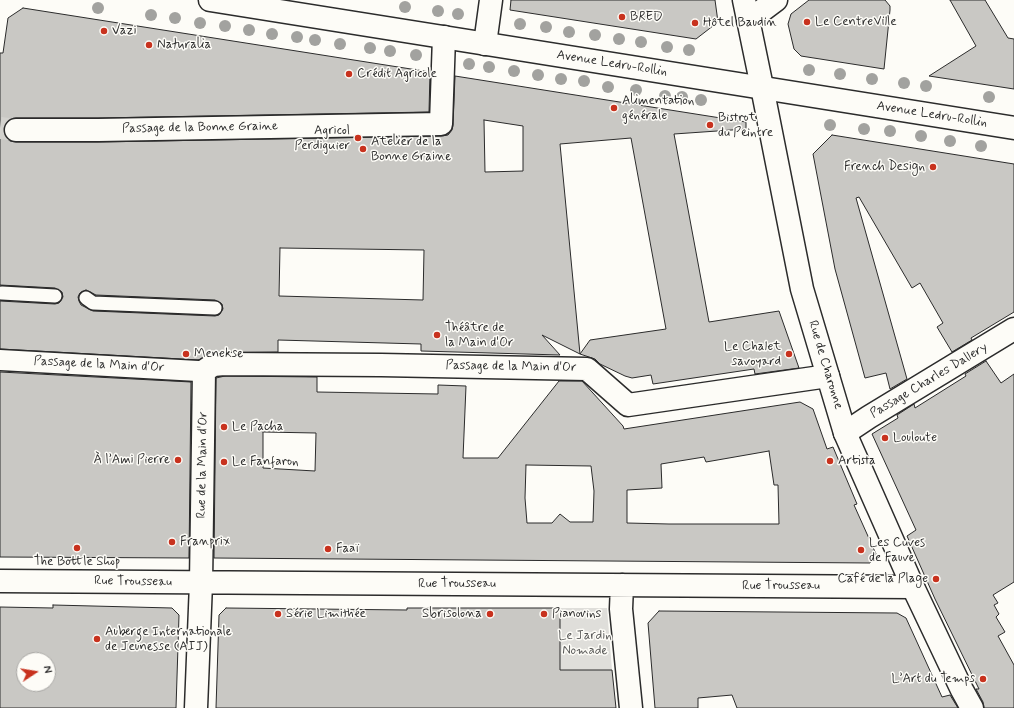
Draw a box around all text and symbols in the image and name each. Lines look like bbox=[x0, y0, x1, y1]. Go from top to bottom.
place label: BRED bbox=[630, 9, 663, 25]
marker: BRED bbox=[617, 12, 627, 22]
place label: Le CentreVille bbox=[815, 14, 897, 30]
place label: Hôtel Baudin bbox=[703, 15, 777, 31]
marker: Le CentreVille bbox=[802, 17, 812, 27]
marker: Hôtel Baudin bbox=[690, 18, 700, 28]
place label: Vazi bbox=[112, 23, 137, 39]
marker: Vazi bbox=[99, 26, 109, 36]
place label: Naturalia bbox=[157, 37, 211, 53]
marker: Naturalia bbox=[144, 40, 154, 50]
street label: Avenue Ledru-Rollin bbox=[556, 48, 668, 80]
place label: Crédit Agricole bbox=[357, 66, 437, 82]
marker: Crédit Agricole bbox=[344, 69, 354, 79]
place label: Alimentation générale bbox=[622, 93, 694, 124]
street label: Avenue Ledru-Rollin bbox=[876, 99, 988, 131]
marker: Alimentation générale bbox=[609, 103, 619, 113]
place label: Bistrot du Peintre bbox=[718, 110, 773, 141]
street label: Passage de la Bonne Graine bbox=[122, 119, 278, 137]
marker: Bistrot du Peintre bbox=[705, 120, 715, 130]
place label: Agricol Perdiguier bbox=[295, 123, 350, 154]
marker: Agricol Perdiguier bbox=[353, 133, 363, 143]
place label: Atelier de la Bonne Graine bbox=[371, 134, 451, 165]
marker: Atelier de la Bonne Graine bbox=[358, 144, 368, 154]
place label: French Design bbox=[844, 159, 925, 175]
marker: French Design bbox=[928, 162, 938, 172]
street label: Rue de Charonne bbox=[804, 319, 846, 411]
place label: Théâtre de la Main d'Or bbox=[445, 320, 513, 351]
marker: Théâtre de la Main d'Or bbox=[432, 330, 442, 340]
place label: Le Chalet savoyard bbox=[724, 339, 781, 370]
street label: Passage Charles Dallery bbox=[868, 340, 990, 422]
place label: Menekse bbox=[194, 346, 243, 362]
marker: Menekse bbox=[181, 349, 191, 359]
marker: Le Chalet savoyard bbox=[784, 349, 794, 359]
street label: Passage de la Main d'Or bbox=[33, 354, 165, 376]
street label: Passage de la Main d'Or bbox=[445, 358, 577, 376]
street label: Rue de la Main d'Or bbox=[194, 411, 212, 519]
place label: Le Pacha bbox=[232, 419, 283, 435]
marker: Le Pacha bbox=[219, 422, 229, 432]
place label: Louloute bbox=[893, 430, 937, 446]
marker: Louloute bbox=[880, 433, 890, 443]
place label: À l’Ami Pierre bbox=[93, 452, 170, 468]
place label: Artista bbox=[838, 453, 876, 469]
place label: Le Fanfaron bbox=[232, 454, 299, 470]
marker: À l’Ami Pierre bbox=[173, 455, 183, 465]
marker: Artista bbox=[825, 456, 835, 466]
marker: Le Fanfaron bbox=[219, 457, 229, 467]
place label: Franprix bbox=[180, 534, 230, 550]
place label: Les Cuves de Fauve bbox=[869, 535, 925, 566]
marker: Franprix bbox=[167, 537, 177, 547]
place label: Faaï bbox=[336, 541, 359, 557]
marker: The Bottle Shop bbox=[72, 543, 82, 553]
marker: Faaï bbox=[323, 544, 333, 554]
marker: Les Cuves de Fauve bbox=[856, 545, 866, 555]
place label: The Bottle Shop bbox=[34, 554, 120, 570]
place label: Café de la Plage bbox=[838, 571, 928, 587]
street label: Rue Trousseau bbox=[94, 574, 172, 590]
marker: Café de la Plage bbox=[931, 574, 941, 584]
street label: Rue Trousseau bbox=[418, 576, 496, 592]
street label: Rue Trousseau bbox=[742, 578, 820, 594]
place label: Série Limithée bbox=[286, 606, 366, 622]
place label: Sbrisolona bbox=[422, 606, 482, 622]
place label: Pianovins bbox=[552, 606, 601, 622]
marker: Série Limithée bbox=[273, 609, 283, 619]
marker: Sbrisolona bbox=[485, 609, 495, 619]
marker: Pianovins bbox=[539, 609, 549, 619]
place label: Auberge Internationale de Jeunesse (AIJ) bbox=[105, 624, 232, 655]
park label: Le Jardin Nomade bbox=[558, 628, 612, 659]
marker: Auberge Internationale de Jeunesse (AIJ) bbox=[92, 634, 102, 644]
north arrow bbox=[16, 652, 56, 692]
text: N bbox=[39, 665, 54, 675]
place label: L’Art du Temps bbox=[891, 671, 975, 687]
marker: L’Art du Temps bbox=[978, 674, 988, 684]

